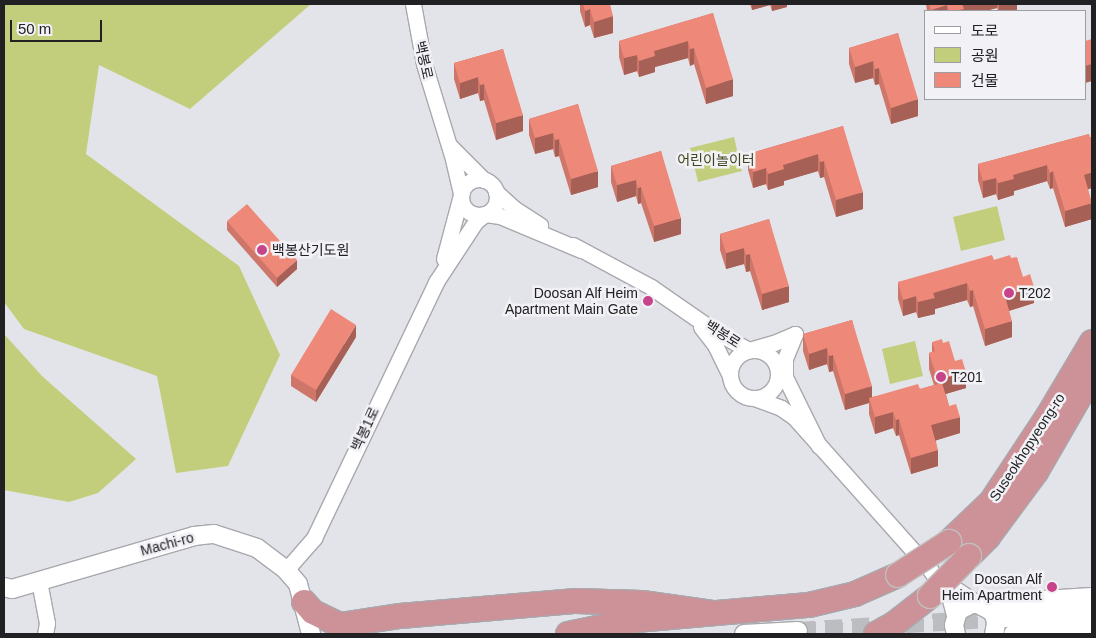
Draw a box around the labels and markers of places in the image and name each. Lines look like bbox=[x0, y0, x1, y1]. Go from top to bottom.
place label: 백봉산기도원 bbox=[272, 242, 349, 258]
marker: 백봉산기도원 bbox=[256, 244, 268, 256]
place label: Doosan Alf Heim Apartment Main Gate bbox=[505, 285, 638, 318]
place label: T202 bbox=[1019, 285, 1051, 301]
marker: T202 bbox=[1003, 287, 1015, 299]
marker: Doosan Alf Heim Apartment Main Gate bbox=[642, 295, 654, 307]
place label: T201 bbox=[951, 369, 983, 385]
marker: T201 bbox=[935, 371, 947, 383]
place label: Doosan Alf Heim Apartment bbox=[941, 571, 1042, 604]
marker: Doosan Alf Heim Apartment bbox=[1046, 581, 1058, 593]

